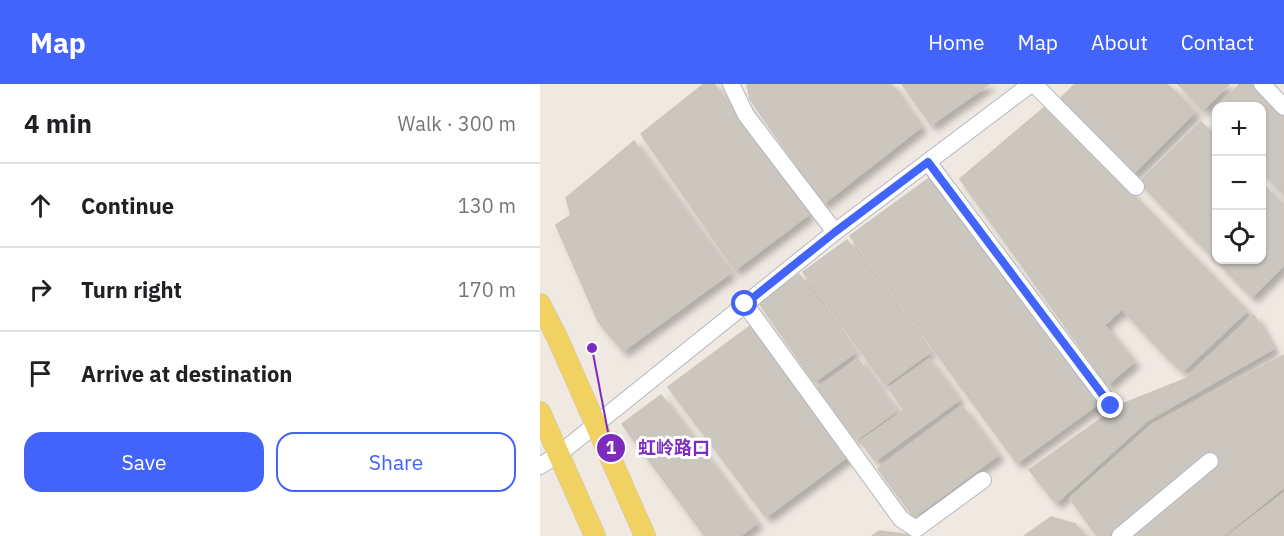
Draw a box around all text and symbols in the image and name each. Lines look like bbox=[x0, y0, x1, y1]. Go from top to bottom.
text: Map bbox=[30, 24, 86, 61]
text: Home bbox=[928, 28, 985, 56]
text: Map bbox=[1018, 28, 1058, 56]
text: About bbox=[1091, 28, 1148, 56]
text: Contact bbox=[1181, 28, 1254, 56]
map controls bbox=[1212, 102, 1266, 264]
button: + bbox=[1212, 102, 1266, 156]
text: 4 min bbox=[24, 106, 92, 140]
text: Walk · 300 m bbox=[398, 110, 516, 137]
button: − bbox=[1212, 156, 1266, 210]
icon: ahead bbox=[24, 189, 57, 222]
text: Continue bbox=[81, 191, 174, 220]
text: 130 m bbox=[458, 192, 516, 219]
button: locate bbox=[1212, 210, 1266, 264]
icon: right bbox=[24, 273, 57, 306]
text: Turn right bbox=[81, 275, 182, 304]
text: 170 m bbox=[458, 276, 516, 303]
route start bbox=[731, 290, 757, 316]
icon: arrive bbox=[24, 357, 57, 390]
text: Arrive at destination bbox=[81, 359, 292, 388]
route end bbox=[1097, 392, 1123, 418]
callout: 虹岭路口 bbox=[596, 430, 722, 466]
button: Save bbox=[24, 432, 264, 492]
button: Share bbox=[276, 432, 516, 492]
text: 1 bbox=[606, 436, 617, 459]
text: 虹岭路口 bbox=[638, 436, 710, 459]

